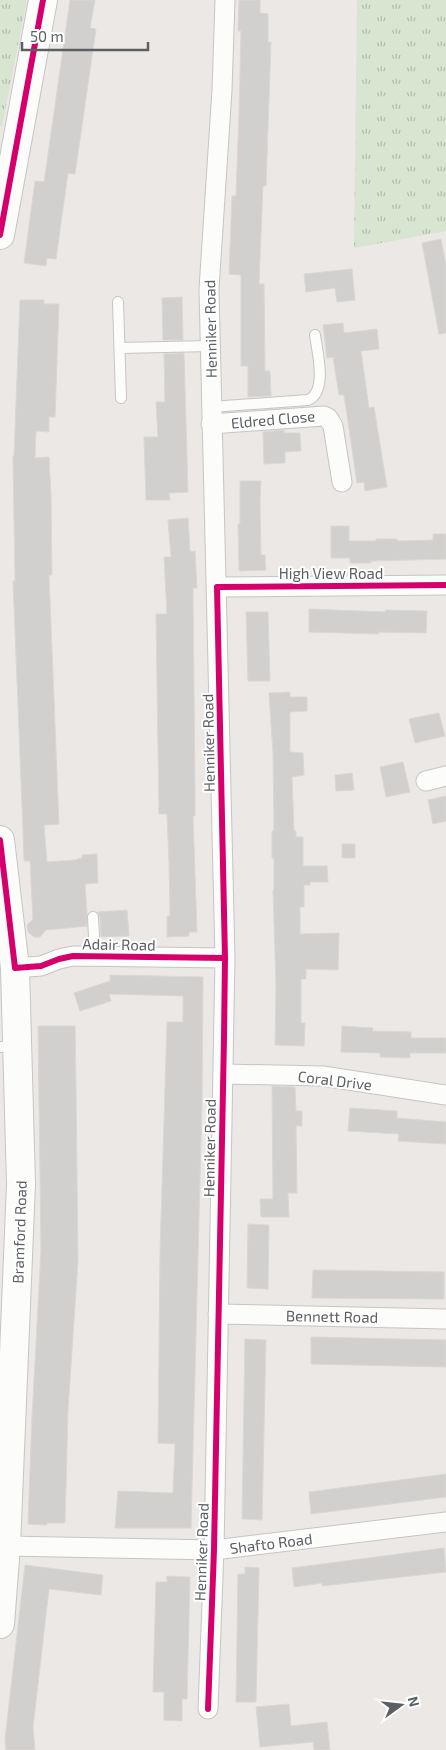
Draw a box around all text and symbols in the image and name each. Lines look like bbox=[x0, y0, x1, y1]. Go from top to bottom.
scale bar bbox=[22, 20, 149, 52]
text: 50 m bbox=[30, 27, 64, 45]
street label: Henniker Road bbox=[200, 280, 220, 378]
street label: Eldred Close bbox=[230, 406, 316, 432]
street label: High View Road bbox=[279, 564, 383, 582]
street label: Henniker Road bbox=[198, 694, 218, 792]
street label: Adair Road bbox=[82, 934, 156, 954]
street label: Coral Drive bbox=[297, 1067, 373, 1093]
street label: Henniker Road bbox=[199, 1099, 219, 1197]
street label: Bramford Road bbox=[8, 1180, 30, 1284]
street label: Bennett Road bbox=[286, 1306, 378, 1326]
street label: Henniker Road bbox=[190, 1503, 212, 1601]
street label: Shafto Road bbox=[229, 1529, 313, 1557]
north arrow bbox=[376, 1680, 426, 1730]
text: N bbox=[405, 1694, 424, 1709]

